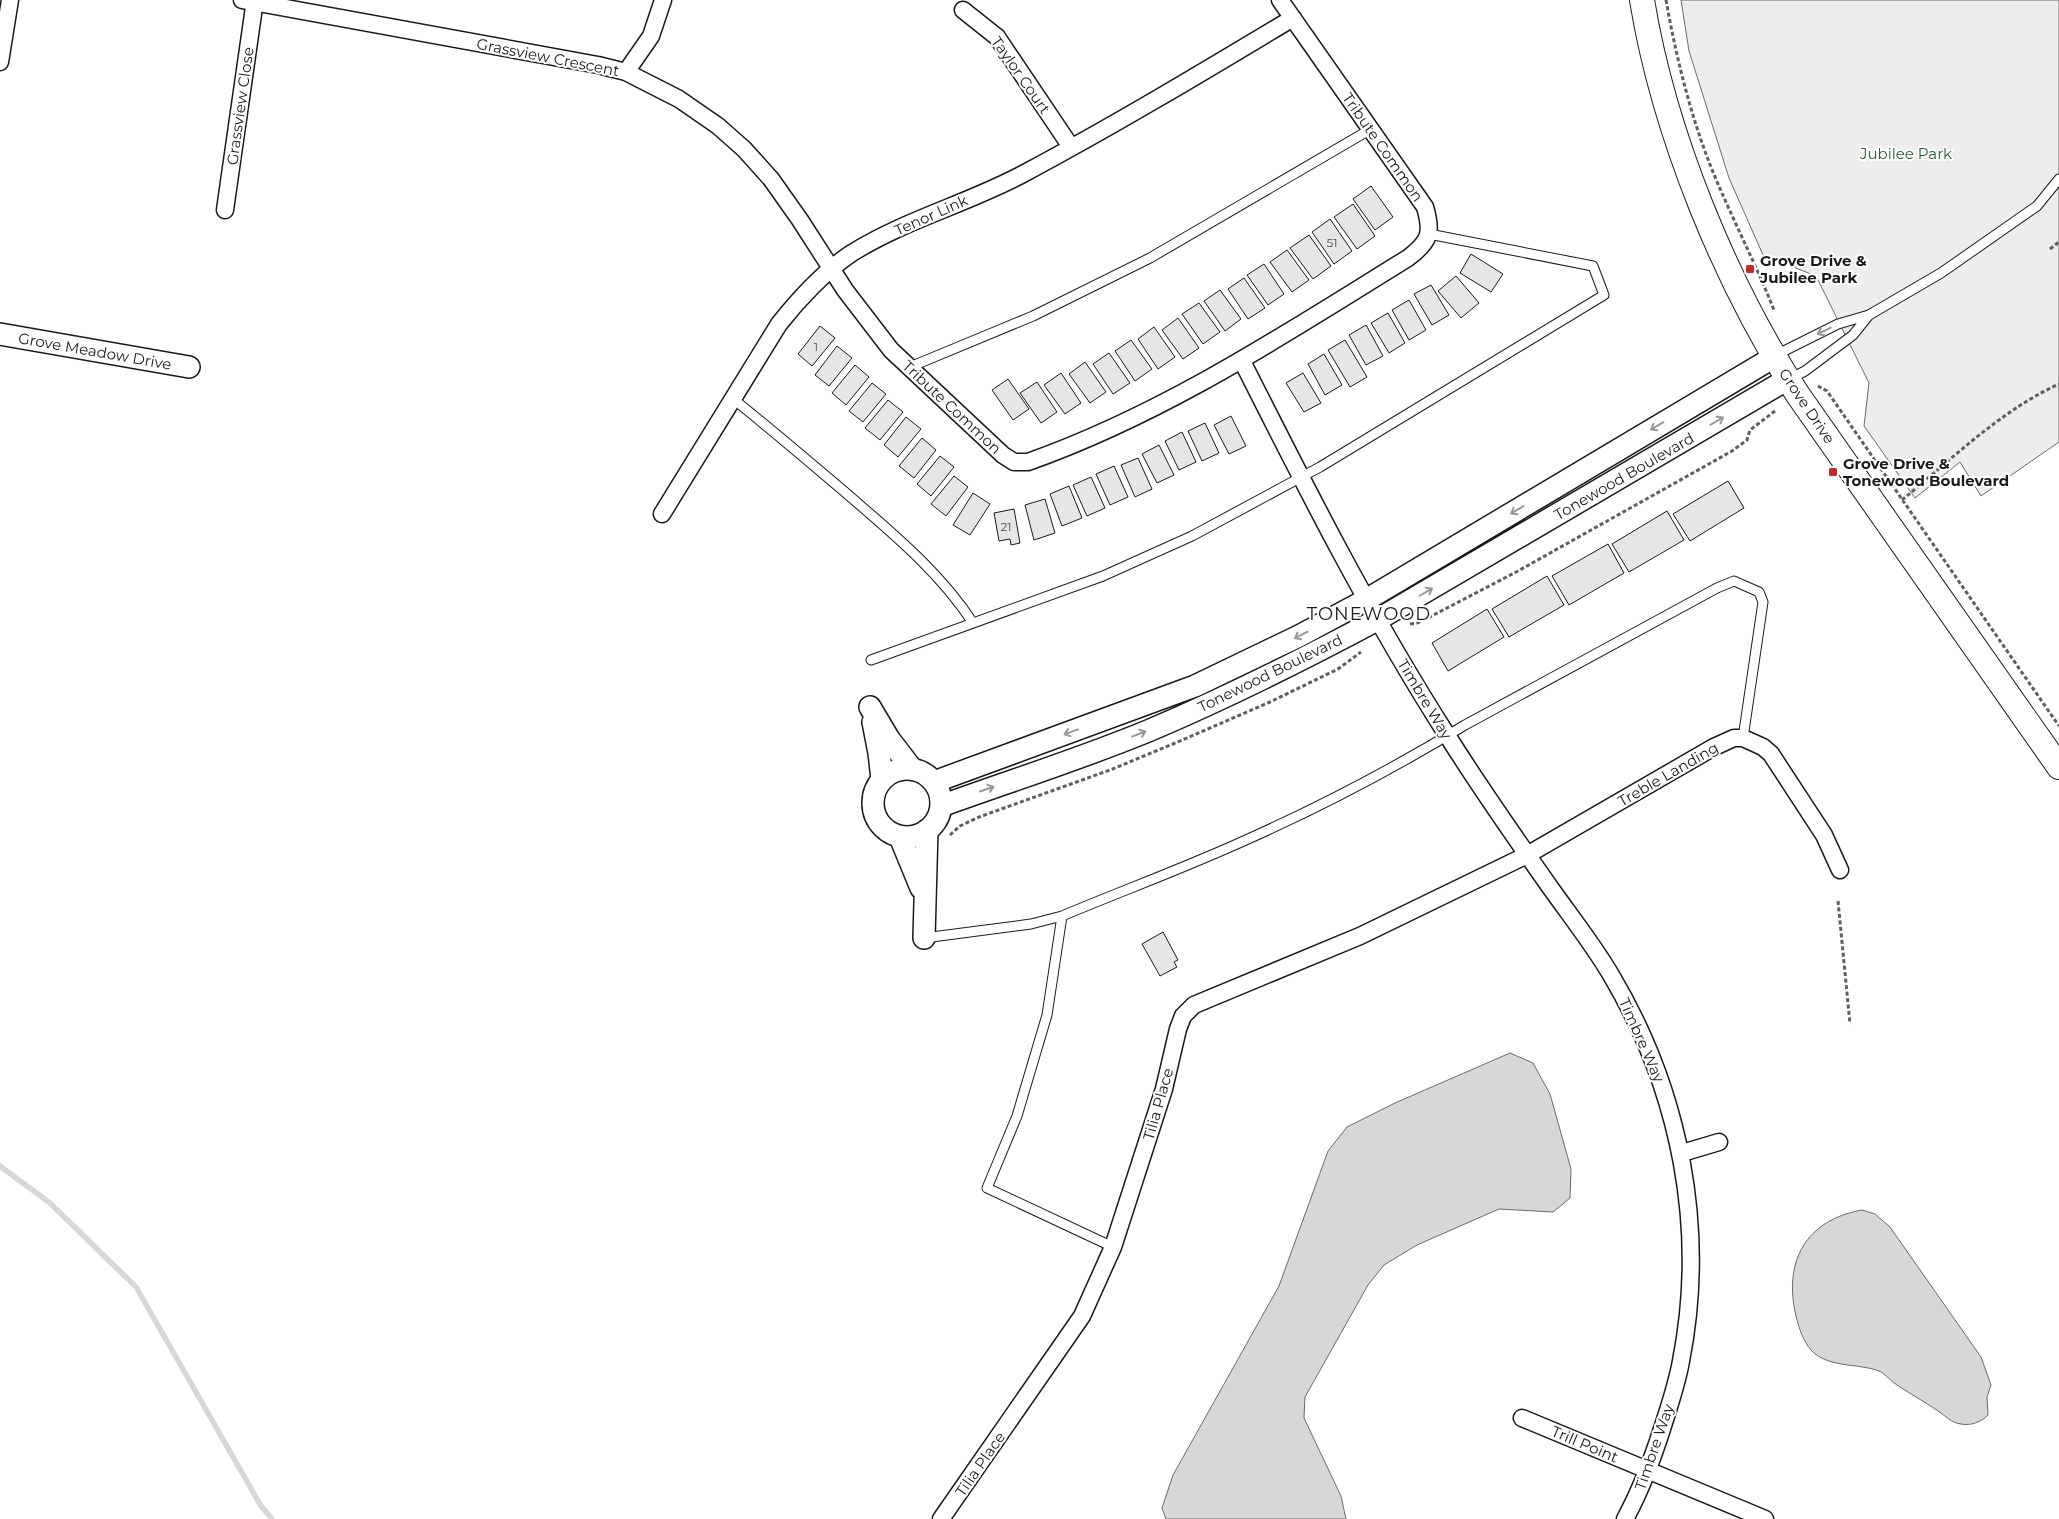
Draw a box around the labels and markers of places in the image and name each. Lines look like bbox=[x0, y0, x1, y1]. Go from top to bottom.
place label: Grove Drive & Jubilee Park bbox=[1759, 251, 1867, 287]
marker: Grove Drive & Jubilee Park bbox=[1744, 263, 1756, 275]
place label: Grove Drive & Tonewood Boulevard bbox=[1843, 454, 2009, 490]
marker: Grove Drive & Tonewood Boulevard bbox=[1827, 466, 1839, 478]

